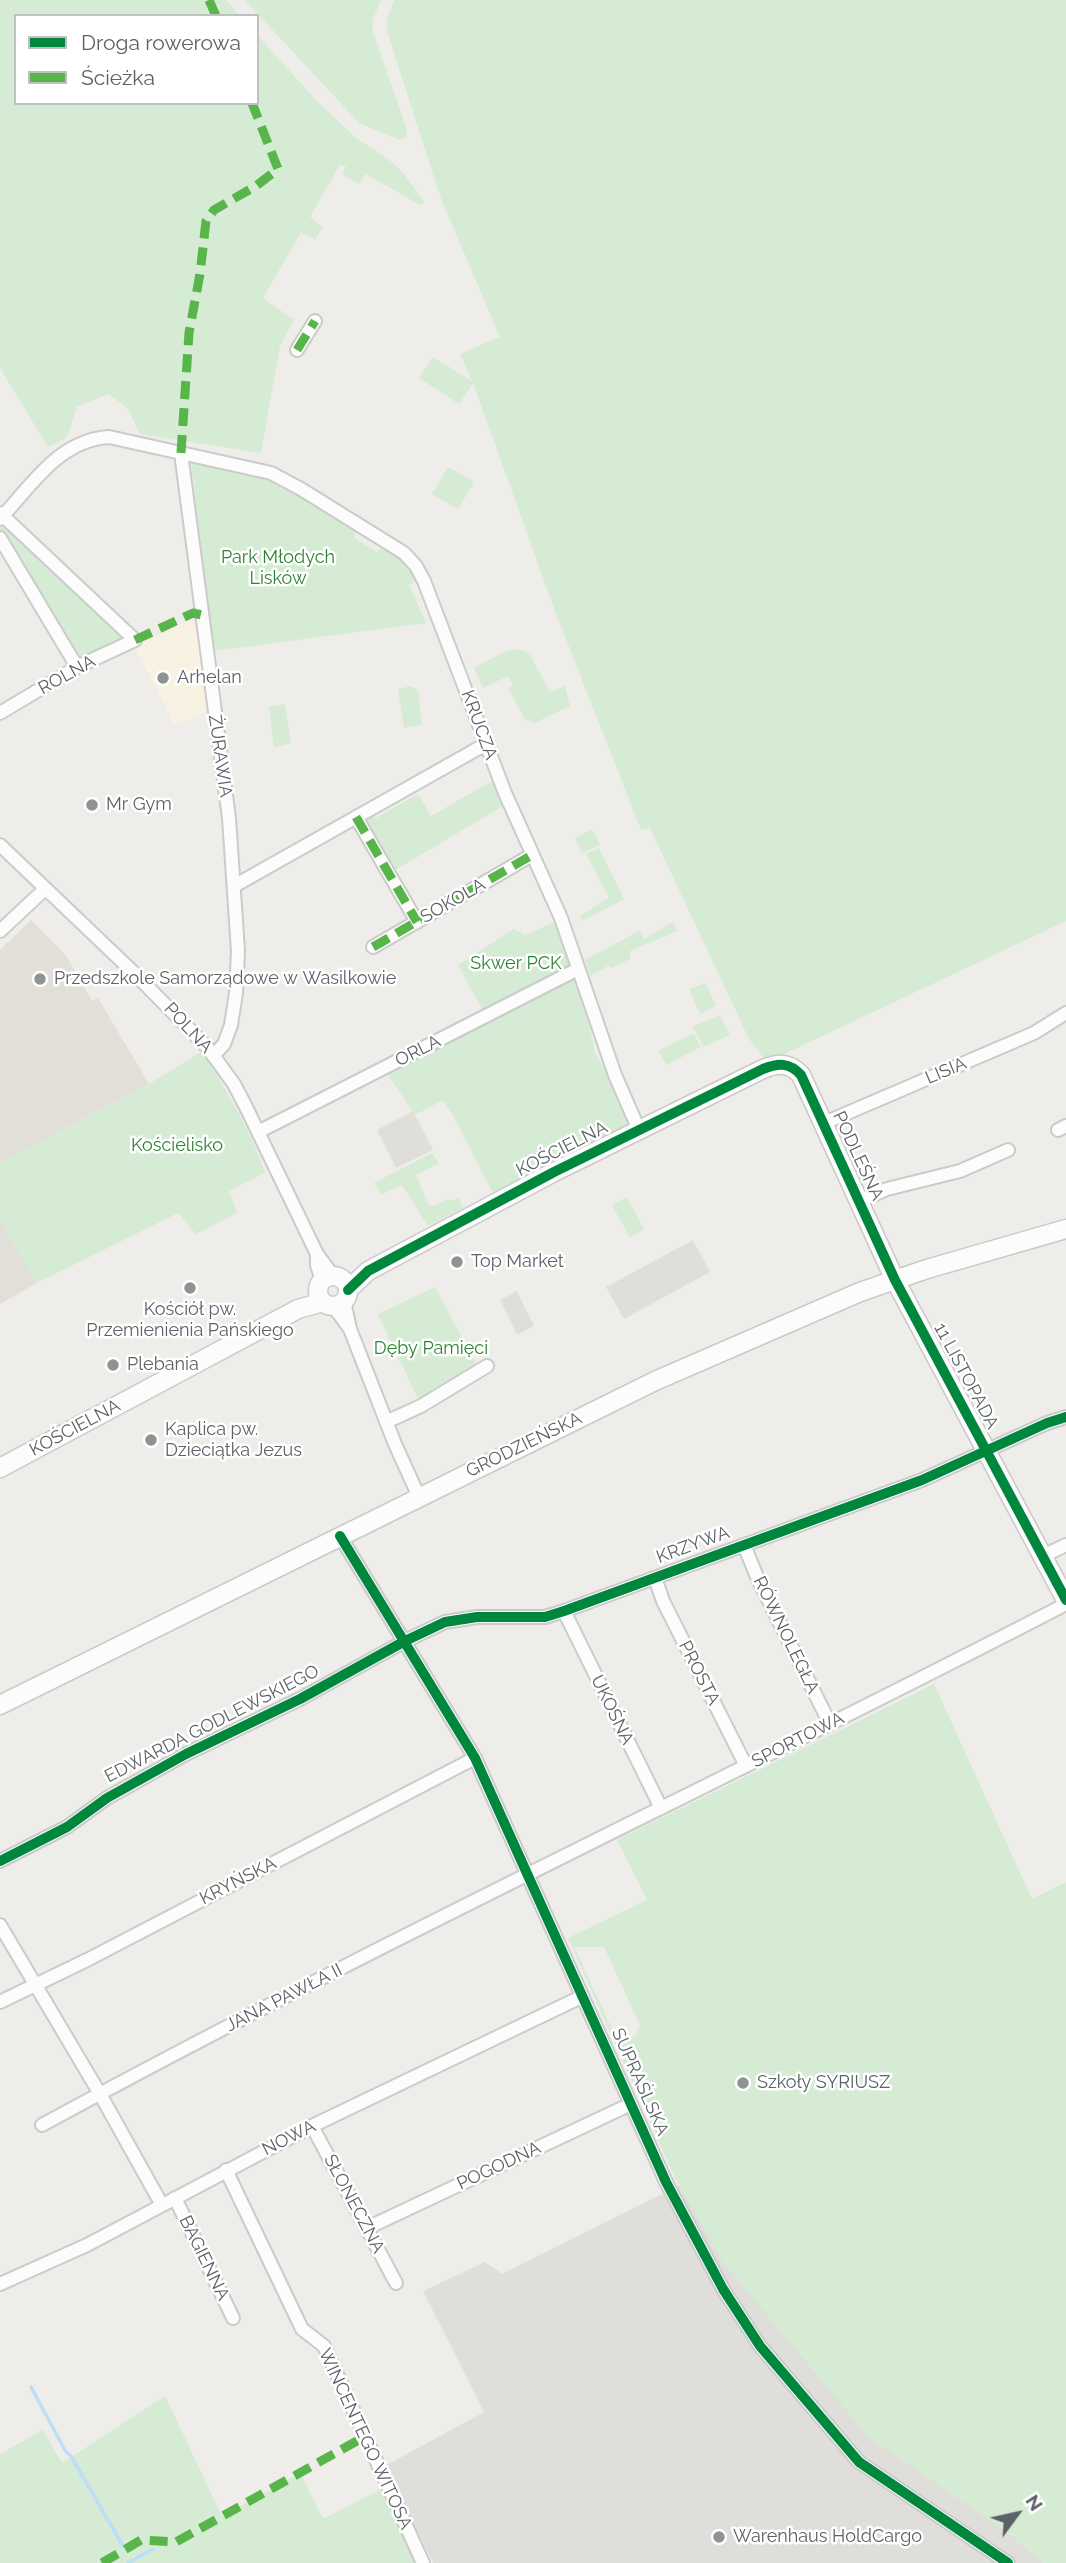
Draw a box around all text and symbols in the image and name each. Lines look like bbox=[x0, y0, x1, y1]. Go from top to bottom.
legend bbox=[14, 14, 259, 105]
text: Droga rowerowa bbox=[81, 30, 241, 55]
text: Ścieżka bbox=[81, 65, 155, 90]
park label: Park Młodych Lisków bbox=[221, 547, 335, 590]
street label: ROLNA bbox=[35, 651, 99, 699]
place label: Arhelan bbox=[177, 667, 242, 689]
marker: Arhelan bbox=[155, 670, 171, 686]
street label: KRUCZA bbox=[456, 687, 502, 763]
street label: ŻURAWIA bbox=[204, 713, 236, 799]
place label: Mr Gym bbox=[106, 794, 172, 816]
marker: Mr Gym bbox=[84, 797, 100, 813]
street label: SOKOLA bbox=[417, 874, 489, 928]
park label: Skwer PCK bbox=[470, 953, 562, 975]
place label: Przedszkole Samorządowe w Wasilkowie bbox=[54, 968, 396, 990]
marker: Przedszkole Samorządowe w Wasilkowie bbox=[32, 971, 48, 987]
street label: POLNA bbox=[159, 998, 217, 1058]
street label: ORLA bbox=[392, 1030, 444, 1072]
street label: LISIA bbox=[922, 1053, 970, 1089]
street label: PODLEŚNA bbox=[828, 1108, 888, 1204]
street label: KOŚCIELNA bbox=[513, 1117, 611, 1181]
park label: Kościelisko bbox=[131, 1135, 223, 1157]
place label: Top Market bbox=[471, 1251, 564, 1273]
marker: Top Market bbox=[449, 1254, 465, 1270]
marker: Kościół pw. Przemienienia Pańskiego bbox=[182, 1280, 198, 1296]
place label: Kościół pw. Przemienienia Pańskiego bbox=[86, 1299, 294, 1342]
street label: 11 LISTOPADA bbox=[929, 1319, 1003, 1433]
park label: Dęby Pamięci bbox=[374, 1338, 488, 1360]
place label: Plebania bbox=[127, 1354, 199, 1376]
marker: Plebania bbox=[105, 1357, 121, 1373]
street label: KOŚCIELNA bbox=[26, 1395, 124, 1461]
street label: GRODZIEŃSKA bbox=[463, 1408, 585, 1482]
place label: Kaplica pw. Dzieciątka Jezus bbox=[165, 1419, 302, 1462]
marker: Kaplica pw. Dzieciątka Jezus bbox=[143, 1432, 159, 1448]
street label: KRZYWA bbox=[653, 1522, 733, 1568]
street label: RÓWNOLEGŁA bbox=[748, 1573, 824, 1697]
street label: PROSTA bbox=[674, 1637, 724, 1709]
street label: EDWARDA GODLEWSKIEGO bbox=[101, 1660, 323, 1788]
street label: UKOŚNA bbox=[586, 1672, 638, 1748]
street label: SPORTOWA bbox=[748, 1708, 848, 1772]
street label: KRYŃSKA bbox=[196, 1853, 280, 1909]
street label: JANA PAWŁA II bbox=[222, 1959, 346, 2037]
street label: SUPRAŚLSKA bbox=[607, 2025, 673, 2139]
place label: Szkoły SYRIUSZ bbox=[757, 2072, 890, 2094]
marker: Szkoły SYRIUSZ bbox=[735, 2075, 751, 2091]
street label: NOWA bbox=[259, 2115, 319, 2161]
street label: POGODNA bbox=[454, 2137, 544, 2195]
street label: SŁONECZNA bbox=[319, 2151, 389, 2257]
street label: BAGIENNA bbox=[174, 2212, 234, 2304]
street label: WINCENTEGO WITOSA bbox=[314, 2345, 416, 2533]
north arrow bbox=[982, 2479, 1052, 2549]
text: N bbox=[1021, 2490, 1048, 2515]
place label: Warenhaus HoldCargo bbox=[733, 2526, 922, 2548]
marker: Warenhaus HoldCargo bbox=[711, 2529, 727, 2545]

